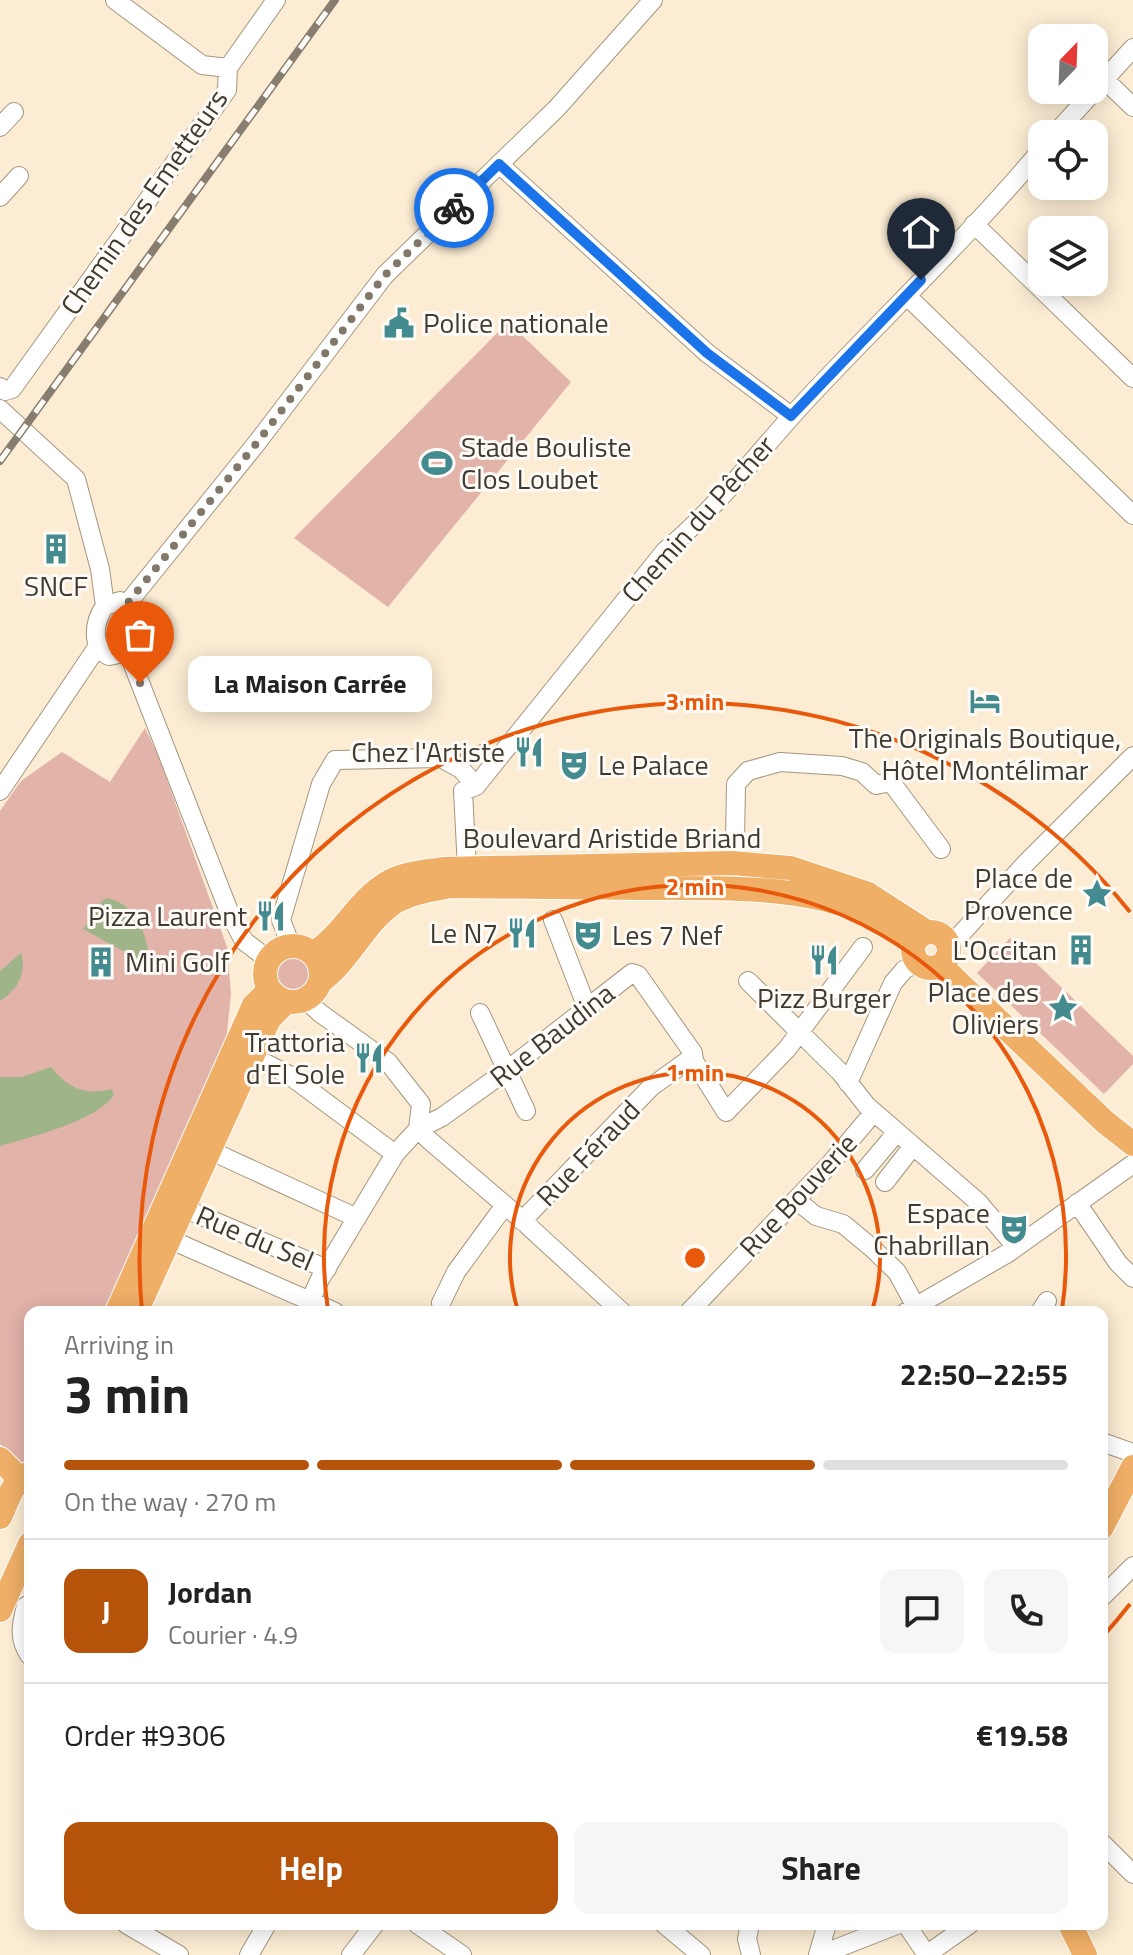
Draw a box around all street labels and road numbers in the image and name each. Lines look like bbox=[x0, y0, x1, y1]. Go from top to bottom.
street label: Chemin des Emetteurs bbox=[49, 80, 238, 324]
street label: Chemin du Pêcher bbox=[610, 425, 785, 612]
street label: Boulevard Aristide Briand bbox=[463, 816, 761, 859]
street label: Rue Baudina bbox=[480, 972, 623, 1097]
street label: Rue Féraud bbox=[526, 1089, 650, 1216]
street label: Rue Bouverie bbox=[729, 1123, 867, 1267]
street label: Rue du Sel bbox=[190, 1194, 321, 1282]

